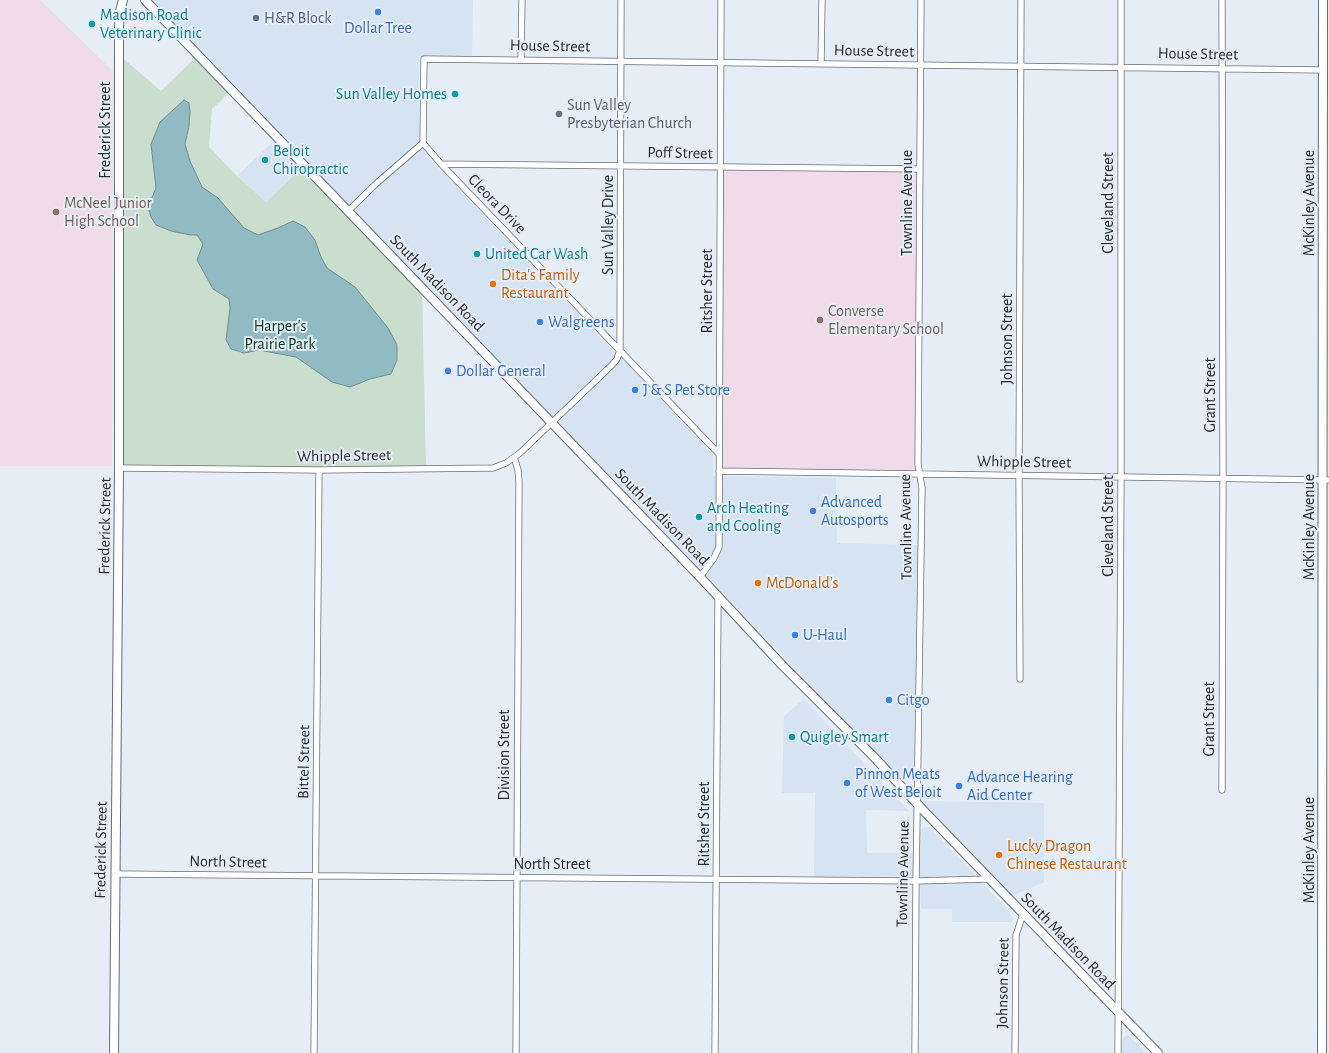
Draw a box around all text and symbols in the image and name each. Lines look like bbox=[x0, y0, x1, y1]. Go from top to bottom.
place label: Madison Road Veterinary Clinic bbox=[100, 5, 202, 43]
marker: Dollar Tree bbox=[373, 7, 383, 17]
place label: H&R Block bbox=[264, 8, 331, 28]
marker: H&R Block bbox=[251, 13, 261, 23]
place label: Dollar Tree bbox=[344, 18, 412, 38]
marker: Madison Road Veterinary Clinic bbox=[87, 19, 97, 29]
street label: House Street bbox=[510, 36, 590, 56]
street label: House Street bbox=[834, 41, 914, 61]
street label: House Street bbox=[1158, 44, 1238, 64]
street label: Frederick Street bbox=[95, 81, 115, 179]
place label: Sun Valley Homes bbox=[336, 84, 447, 104]
marker: Sun Valley Homes bbox=[450, 89, 460, 99]
place label: Sun Valley Presbyterian Church bbox=[567, 95, 692, 133]
marker: Sun Valley Presbyterian Church bbox=[554, 109, 564, 119]
place label: Beloit Chiropractic bbox=[273, 141, 348, 179]
street label: Poff Street bbox=[647, 143, 713, 163]
street label: Townline Avenue bbox=[897, 150, 917, 256]
street label: McKinley Avenue bbox=[1299, 150, 1319, 256]
street label: Cleveland Street bbox=[1098, 152, 1118, 254]
marker: Beloit Chiropractic bbox=[260, 155, 270, 165]
street label: Cleora Drive bbox=[464, 170, 530, 238]
street label: Sun Valley Drive bbox=[598, 175, 618, 275]
place label: McNeel Junior High School bbox=[64, 193, 152, 231]
marker: McNeel Junior High School bbox=[51, 207, 61, 217]
street label: South Madison Road bbox=[386, 230, 488, 336]
place label: United Car Wash bbox=[485, 244, 588, 264]
marker: United Car Wash bbox=[472, 249, 482, 259]
street label: Ritsher Street bbox=[697, 249, 717, 333]
place label: Dita's Family Restaurant bbox=[501, 265, 580, 303]
marker: Dita's Family Restaurant bbox=[488, 279, 498, 289]
street label: Johnson Street bbox=[997, 293, 1017, 385]
place label: Converse Elementary School bbox=[828, 301, 944, 339]
place label: Walgreens bbox=[548, 312, 615, 332]
marker: Converse Elementary School bbox=[815, 315, 825, 325]
park label: Harper's Prairie Park bbox=[244, 316, 316, 354]
marker: Walgreens bbox=[535, 317, 545, 327]
street label: Grant Street bbox=[1200, 357, 1220, 433]
place label: Dollar General bbox=[456, 361, 546, 381]
marker: Dollar General bbox=[443, 366, 453, 376]
place label: J & S Pet Store bbox=[643, 380, 730, 400]
marker: J & S Pet Store bbox=[630, 385, 640, 395]
street label: Whipple Street bbox=[297, 446, 391, 466]
street label: Whipple Street bbox=[977, 452, 1071, 472]
street label: South Madison Road bbox=[611, 464, 713, 570]
street label: Townline Avenue bbox=[895, 474, 917, 580]
street label: McKinley Avenue bbox=[1299, 474, 1319, 580]
street label: Cleveland Street bbox=[1098, 475, 1118, 577]
street label: Frederick Street bbox=[95, 477, 115, 575]
place label: Advanced Autosports bbox=[821, 492, 889, 530]
place label: Arch Heating and Cooling bbox=[707, 498, 789, 536]
marker: Advanced Autosports bbox=[808, 506, 818, 516]
marker: Arch Heating and Cooling bbox=[694, 512, 704, 522]
place label: McDonald's bbox=[766, 573, 838, 593]
marker: McDonald's bbox=[753, 578, 763, 588]
place label: U-Haul bbox=[803, 625, 847, 645]
marker: U-Haul bbox=[790, 630, 800, 640]
street label: Grant Street bbox=[1199, 681, 1219, 757]
place label: Citgo bbox=[897, 690, 930, 710]
marker: Citgo bbox=[884, 695, 894, 705]
street label: Division Street bbox=[494, 710, 514, 800]
street label: Bittel Street bbox=[294, 725, 314, 799]
place label: Quigley Smart bbox=[800, 727, 889, 747]
marker: Quigley Smart bbox=[787, 732, 797, 742]
place label: Pinnon Meats of West Beloit bbox=[855, 764, 941, 802]
place label: Advance Hearing Aid Center bbox=[967, 767, 1073, 805]
marker: Pinnon Meats of West Beloit bbox=[842, 778, 852, 788]
marker: Advance Hearing Aid Center bbox=[954, 781, 964, 791]
street label: Ritsher Street bbox=[694, 782, 714, 866]
street label: McKinley Avenue bbox=[1299, 797, 1319, 903]
street label: Frederick Street bbox=[91, 801, 111, 899]
street label: Townline Avenue bbox=[892, 821, 914, 927]
place label: Lucky Dragon Chinese Restaurant bbox=[1007, 836, 1127, 874]
marker: Lucky Dragon Chinese Restaurant bbox=[994, 850, 1004, 860]
street label: North Street bbox=[189, 852, 267, 872]
street label: North Street bbox=[513, 854, 591, 874]
street label: South Madison Road bbox=[1017, 888, 1119, 994]
street label: Johnson Street bbox=[993, 937, 1013, 1029]

